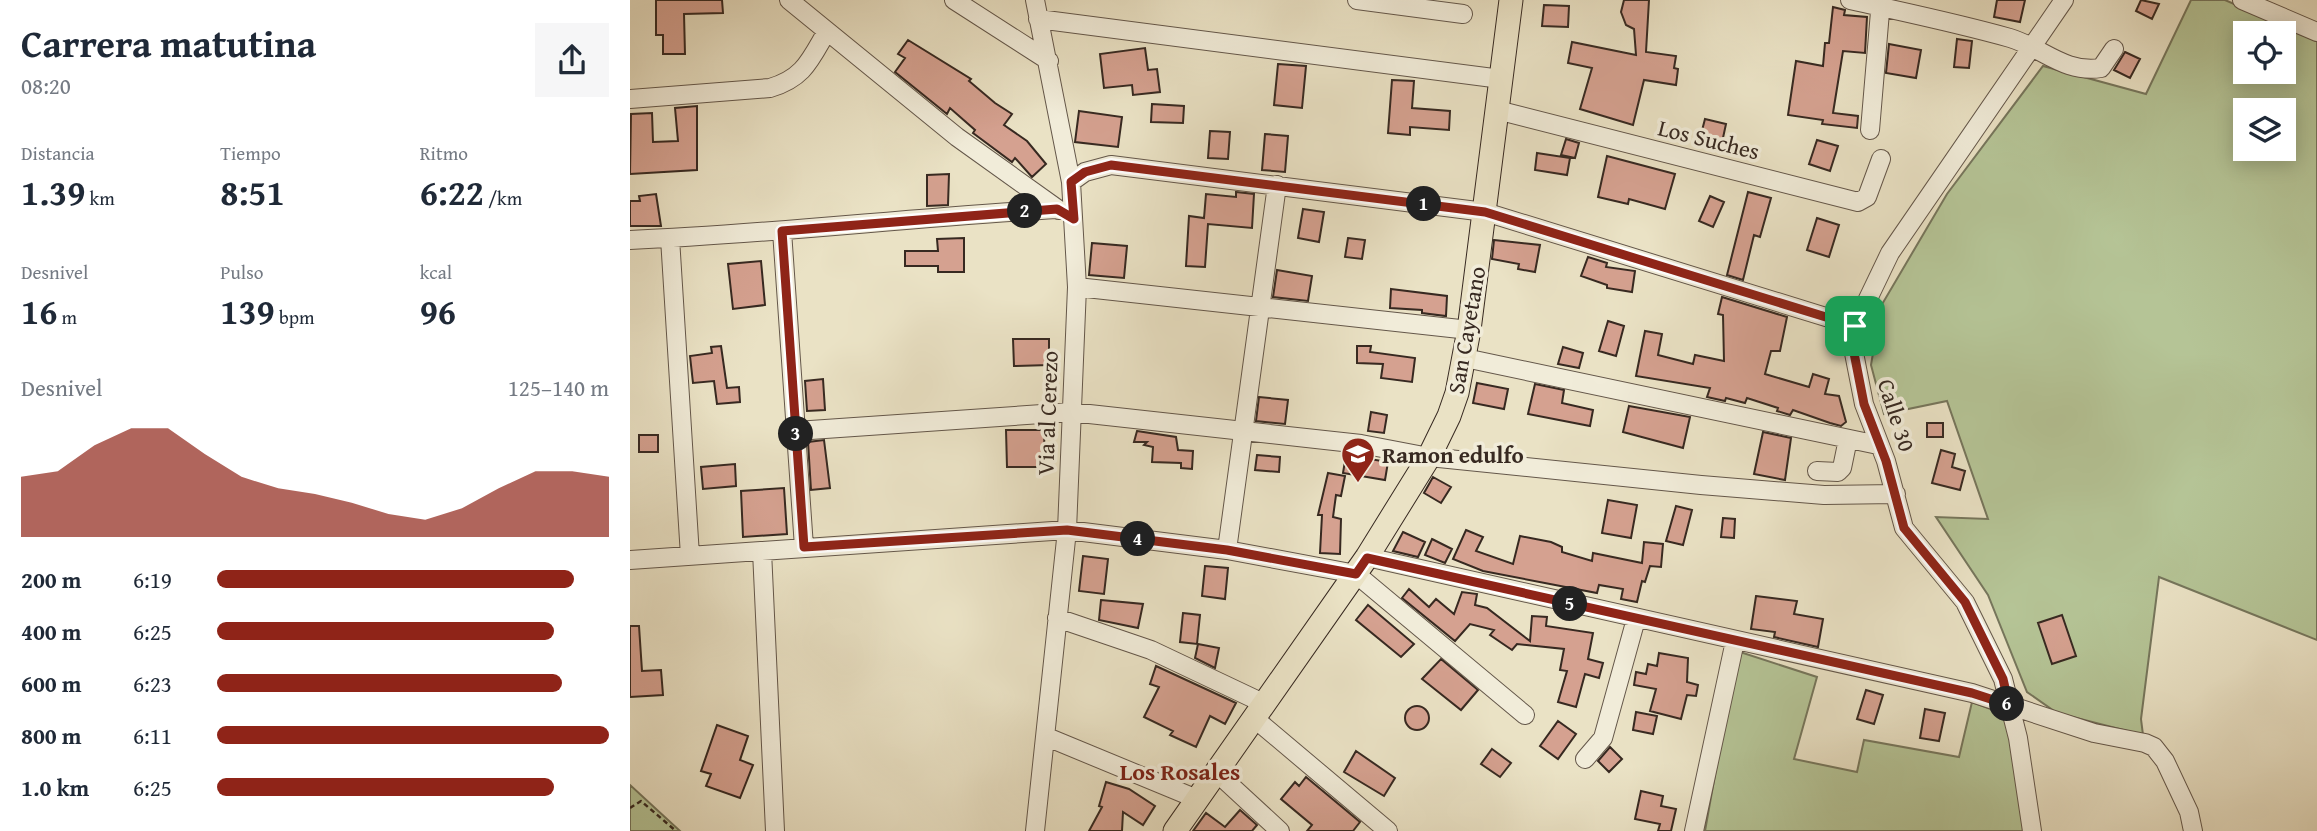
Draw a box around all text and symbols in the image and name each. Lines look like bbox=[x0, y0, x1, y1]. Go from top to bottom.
text: Carrera matutina bbox=[21, 15, 316, 71]
map controls bbox=[2233, 21, 2296, 161]
button: locate bbox=[2233, 21, 2296, 84]
button: share bbox=[535, 23, 609, 97]
text: 08:20 bbox=[21, 69, 71, 102]
button: layers bbox=[2233, 98, 2296, 161]
street label: Los Suches bbox=[1655, 110, 1763, 168]
text: Distancia bbox=[21, 139, 95, 167]
text: Tiempo bbox=[220, 139, 281, 167]
text: Ritmo bbox=[420, 139, 468, 167]
text: 1.39 bbox=[21, 167, 85, 218]
text: 8:51 bbox=[220, 167, 285, 218]
text: 6:22 bbox=[420, 167, 484, 218]
text: km bbox=[85, 184, 115, 212]
text: /km bbox=[484, 184, 522, 212]
pin: 1 bbox=[1406, 186, 1442, 222]
text: 1 bbox=[1419, 189, 1428, 217]
pin: 2 bbox=[1008, 194, 1042, 228]
text: 2 bbox=[1020, 196, 1029, 224]
text: Desnivel bbox=[21, 258, 88, 286]
text: Pulso bbox=[220, 258, 263, 286]
text: kcal bbox=[420, 258, 452, 286]
street label: San Cayetano bbox=[1439, 264, 1493, 396]
text: 16 bbox=[21, 286, 57, 337]
text: 139 bbox=[220, 286, 275, 337]
text: 96 bbox=[420, 286, 456, 337]
pin bbox=[1825, 296, 1885, 356]
text: m bbox=[57, 303, 77, 331]
text: bpm bbox=[275, 303, 315, 331]
icon: arrive bbox=[1836, 307, 1874, 345]
street label: Via al Cerezo bbox=[1028, 350, 1066, 476]
text: Desnivel bbox=[21, 371, 102, 404]
text: 125–140 m bbox=[508, 371, 609, 404]
street label: Calle 30 bbox=[1870, 375, 1924, 455]
pin: 3 bbox=[778, 416, 814, 452]
text: 3 bbox=[791, 419, 800, 447]
school or university icon: Ramon edulfo bbox=[1339, 435, 1377, 484]
place label: Ramon edulfo bbox=[1382, 438, 1524, 471]
pin: 4 bbox=[1120, 522, 1156, 556]
text: 4 bbox=[1133, 524, 1142, 552]
text: 200 m bbox=[21, 563, 82, 596]
text: 6:19 bbox=[133, 563, 172, 596]
pin: 5 bbox=[1552, 586, 1588, 622]
text: 5 bbox=[1565, 589, 1574, 617]
text: 400 m bbox=[21, 615, 82, 648]
text: 6:25 bbox=[133, 615, 172, 648]
text: 600 m bbox=[21, 667, 82, 700]
text: 6:23 bbox=[133, 667, 172, 700]
pin: 6 bbox=[1990, 686, 2024, 722]
text: 6 bbox=[2002, 689, 2011, 717]
text: 800 m bbox=[21, 719, 82, 752]
text: 6:11 bbox=[133, 719, 172, 752]
district label: Los Rosales bbox=[1120, 754, 1240, 789]
text: 1.0 km bbox=[21, 771, 89, 804]
text: 6:25 bbox=[133, 771, 172, 804]

